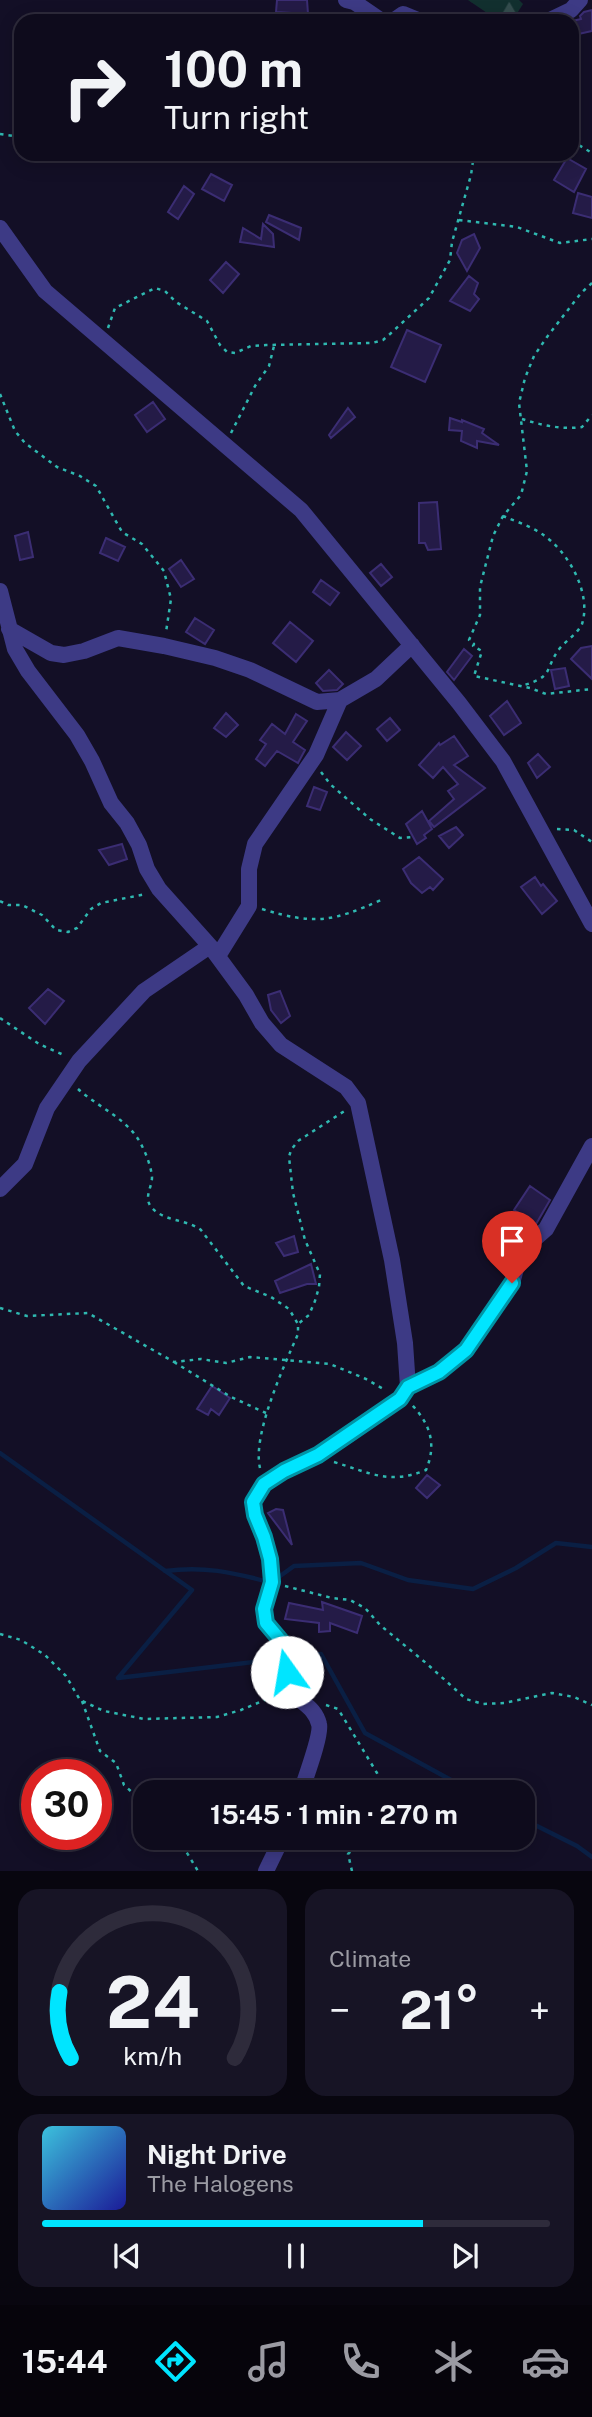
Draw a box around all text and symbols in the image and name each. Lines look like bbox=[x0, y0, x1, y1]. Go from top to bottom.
text: 100 m bbox=[164, 40, 303, 98]
icon: right bbox=[49, 42, 140, 133]
text: Turn right bbox=[164, 99, 309, 136]
pin bbox=[482, 1211, 542, 1283]
icon: arrive bbox=[493, 1222, 531, 1260]
position arrow bbox=[250, 1635, 324, 1709]
speed limit sign: 30 bbox=[21, 1759, 112, 1850]
text: 15:45 · 1 min · 270 m bbox=[210, 1799, 458, 1830]
text: Climate bbox=[329, 1945, 411, 1972]
text: 24 bbox=[106, 1960, 199, 2045]
text: 21° bbox=[400, 1980, 479, 2041]
text: − bbox=[329, 1988, 350, 2033]
text: + bbox=[529, 1988, 550, 2033]
text: km/h bbox=[123, 2041, 182, 2071]
text: Night Drive bbox=[147, 2139, 287, 2170]
text: The Halogens bbox=[147, 2170, 294, 2197]
icon: previous bbox=[108, 2237, 146, 2275]
icon: pause bbox=[277, 2237, 315, 2275]
icon: next bbox=[446, 2237, 484, 2275]
icon: directions bbox=[151, 2337, 200, 2386]
icon: music bbox=[244, 2337, 293, 2386]
icon: phone bbox=[336, 2337, 385, 2386]
icon: climate bbox=[429, 2337, 478, 2386]
icon: car bbox=[521, 2337, 570, 2386]
text: 15:44 bbox=[22, 2343, 108, 2380]

